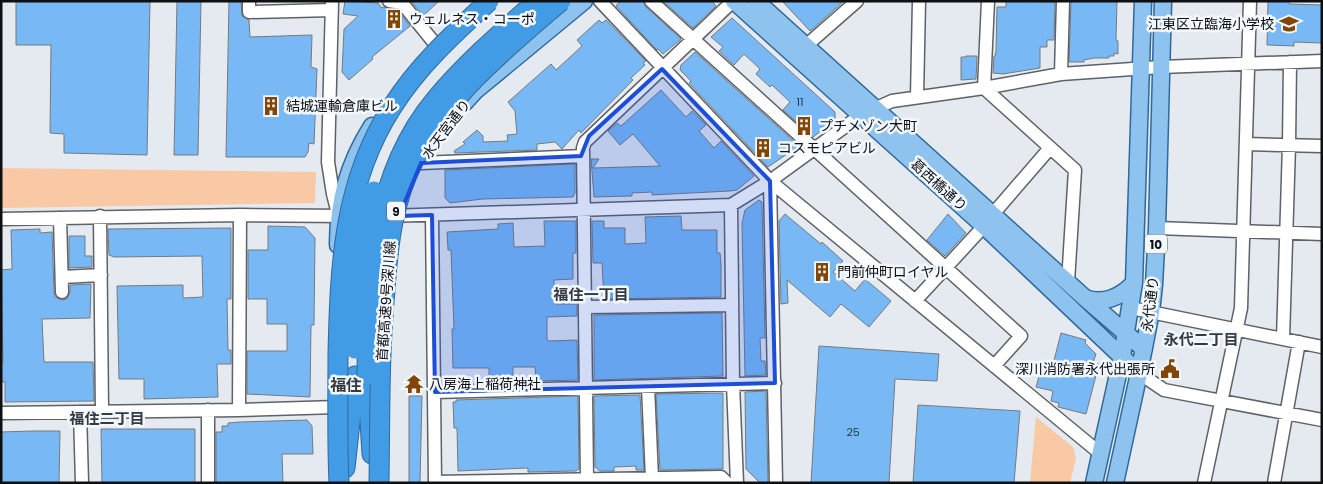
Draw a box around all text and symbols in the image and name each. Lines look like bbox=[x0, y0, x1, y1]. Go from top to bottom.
building icon: ウェルネス・コーポ bbox=[383, 8, 405, 30]
place label: ウェルネス・コーポ bbox=[409, 9, 535, 29]
school or university icon: 江東区立臨海小学校 bbox=[1278, 13, 1300, 35]
place label: 江東区立臨海小学校 bbox=[1148, 14, 1274, 34]
house number: 11 bbox=[796, 94, 804, 110]
building icon: 結城運輸倉庫ビル bbox=[260, 95, 282, 117]
street label: 水天宮通り bbox=[417, 95, 475, 163]
place label: 結城運輸倉庫ビル bbox=[286, 96, 398, 116]
building icon: プチメゾン大町 bbox=[793, 115, 815, 137]
place label: プチメゾン大町 bbox=[819, 116, 917, 136]
building icon: コスモピアビル bbox=[752, 137, 774, 159]
place label: コスモピアビル bbox=[778, 138, 876, 158]
street label: 葛西橋通り bbox=[906, 154, 972, 216]
road number: 9 bbox=[387, 202, 405, 220]
road number: 10 bbox=[1145, 234, 1167, 253]
street label: 首都高速9号深川線 bbox=[372, 240, 400, 362]
building icon: 門前仲町ロイヤル bbox=[811, 261, 833, 283]
place label: 門前仲町ロイヤル bbox=[837, 262, 949, 282]
street label: 永代通り bbox=[1137, 275, 1163, 333]
district label: 福住一丁目 bbox=[552, 284, 629, 305]
district label: 永代二丁目 bbox=[1163, 329, 1239, 350]
public building icon: 深川消防署永代出張所 bbox=[1159, 358, 1181, 380]
place label: 深川消防署永代出張所 bbox=[1015, 359, 1155, 379]
temple icon: 八房海上稲荷神社 bbox=[403, 373, 425, 395]
district label: 福住 bbox=[330, 374, 362, 397]
place label: 八房海上稲荷神社 bbox=[429, 374, 541, 394]
district label: 福住二丁目 bbox=[68, 408, 145, 429]
house number: 25 bbox=[846, 424, 860, 440]

